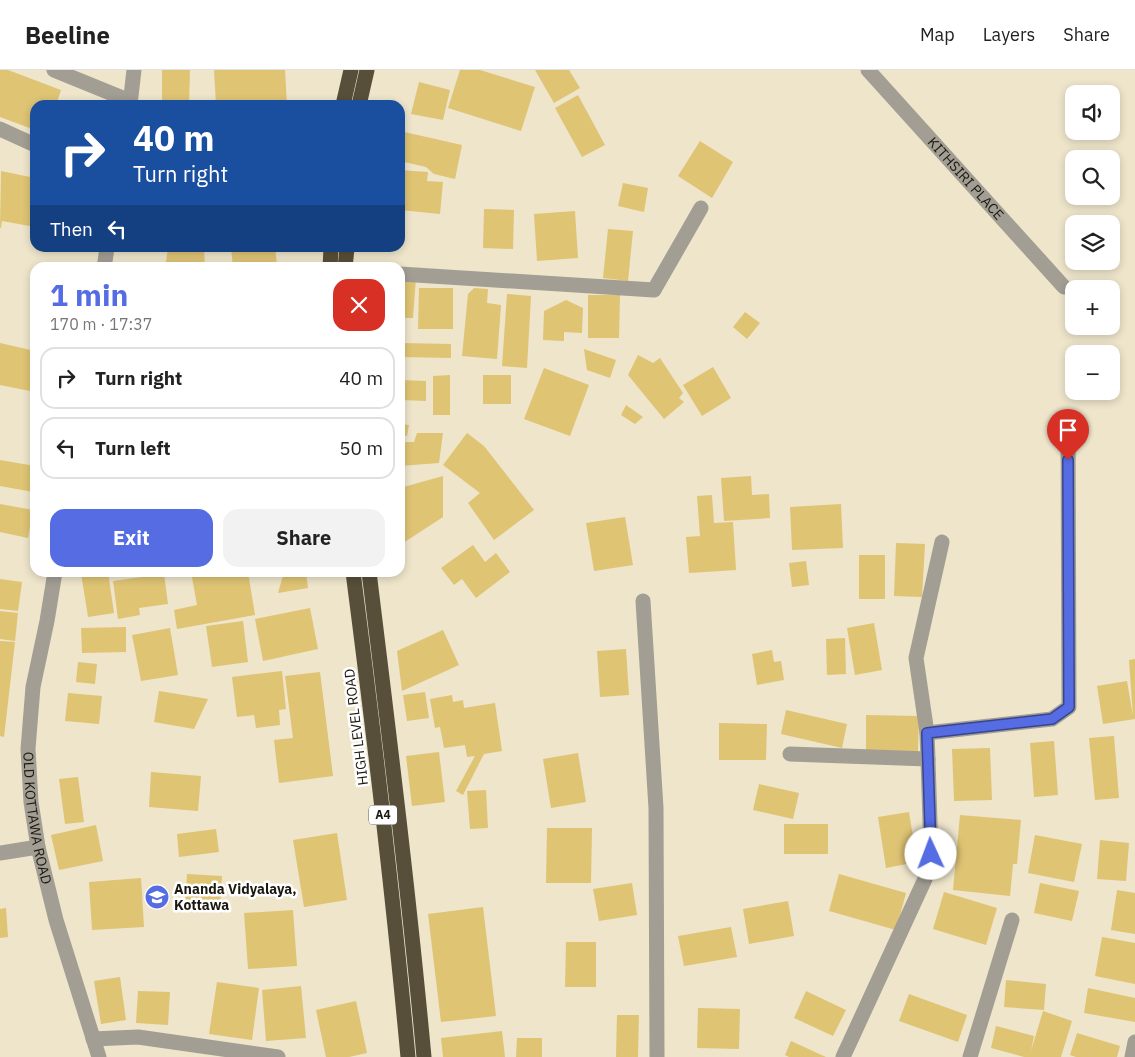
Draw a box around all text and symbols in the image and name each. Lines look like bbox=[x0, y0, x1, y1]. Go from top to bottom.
text: Beeline bbox=[25, 19, 110, 51]
text: Map bbox=[920, 23, 955, 46]
text: Layers bbox=[983, 23, 1035, 46]
text: Share bbox=[1063, 23, 1110, 46]
map controls bbox=[1065, 85, 1120, 400]
button: sound bbox=[1065, 85, 1120, 140]
text: 40 m bbox=[133, 115, 215, 161]
icon: right bbox=[50, 120, 115, 185]
street label: KITHSIRI PLACE bbox=[924, 133, 1008, 223]
button: search bbox=[1065, 150, 1120, 205]
text: Turn right bbox=[133, 159, 228, 188]
icon: left bbox=[103, 215, 131, 243]
button: layers bbox=[1065, 215, 1120, 270]
text: Then bbox=[50, 217, 93, 241]
text: 1 min bbox=[50, 275, 128, 314]
button: close bbox=[333, 279, 385, 331]
button: + bbox=[1065, 280, 1120, 335]
text: 170 m · 17:37 bbox=[50, 314, 152, 334]
button: − bbox=[1065, 345, 1120, 400]
icon: right bbox=[52, 364, 80, 392]
text: Turn right bbox=[95, 366, 182, 390]
text: 40 m bbox=[339, 366, 383, 390]
pin bbox=[1047, 409, 1089, 460]
icon: arrive bbox=[1054, 416, 1082, 444]
icon: left bbox=[52, 434, 80, 462]
text: Turn left bbox=[95, 436, 171, 460]
text: 50 m bbox=[339, 436, 383, 460]
button: Exit bbox=[50, 509, 213, 567]
button: Share bbox=[223, 509, 385, 567]
street label: HIGH LEVEL ROAD bbox=[340, 668, 372, 786]
street label: OLD KOTTAWA ROAD bbox=[19, 751, 56, 886]
road number: A4 bbox=[369, 806, 397, 824]
position arrow bbox=[904, 827, 956, 879]
place label: Ananda Vidyalaya, Kottawa bbox=[174, 880, 297, 914]
school or university icon: Ananda Vidyalaya, Kottawa bbox=[144, 884, 170, 910]

